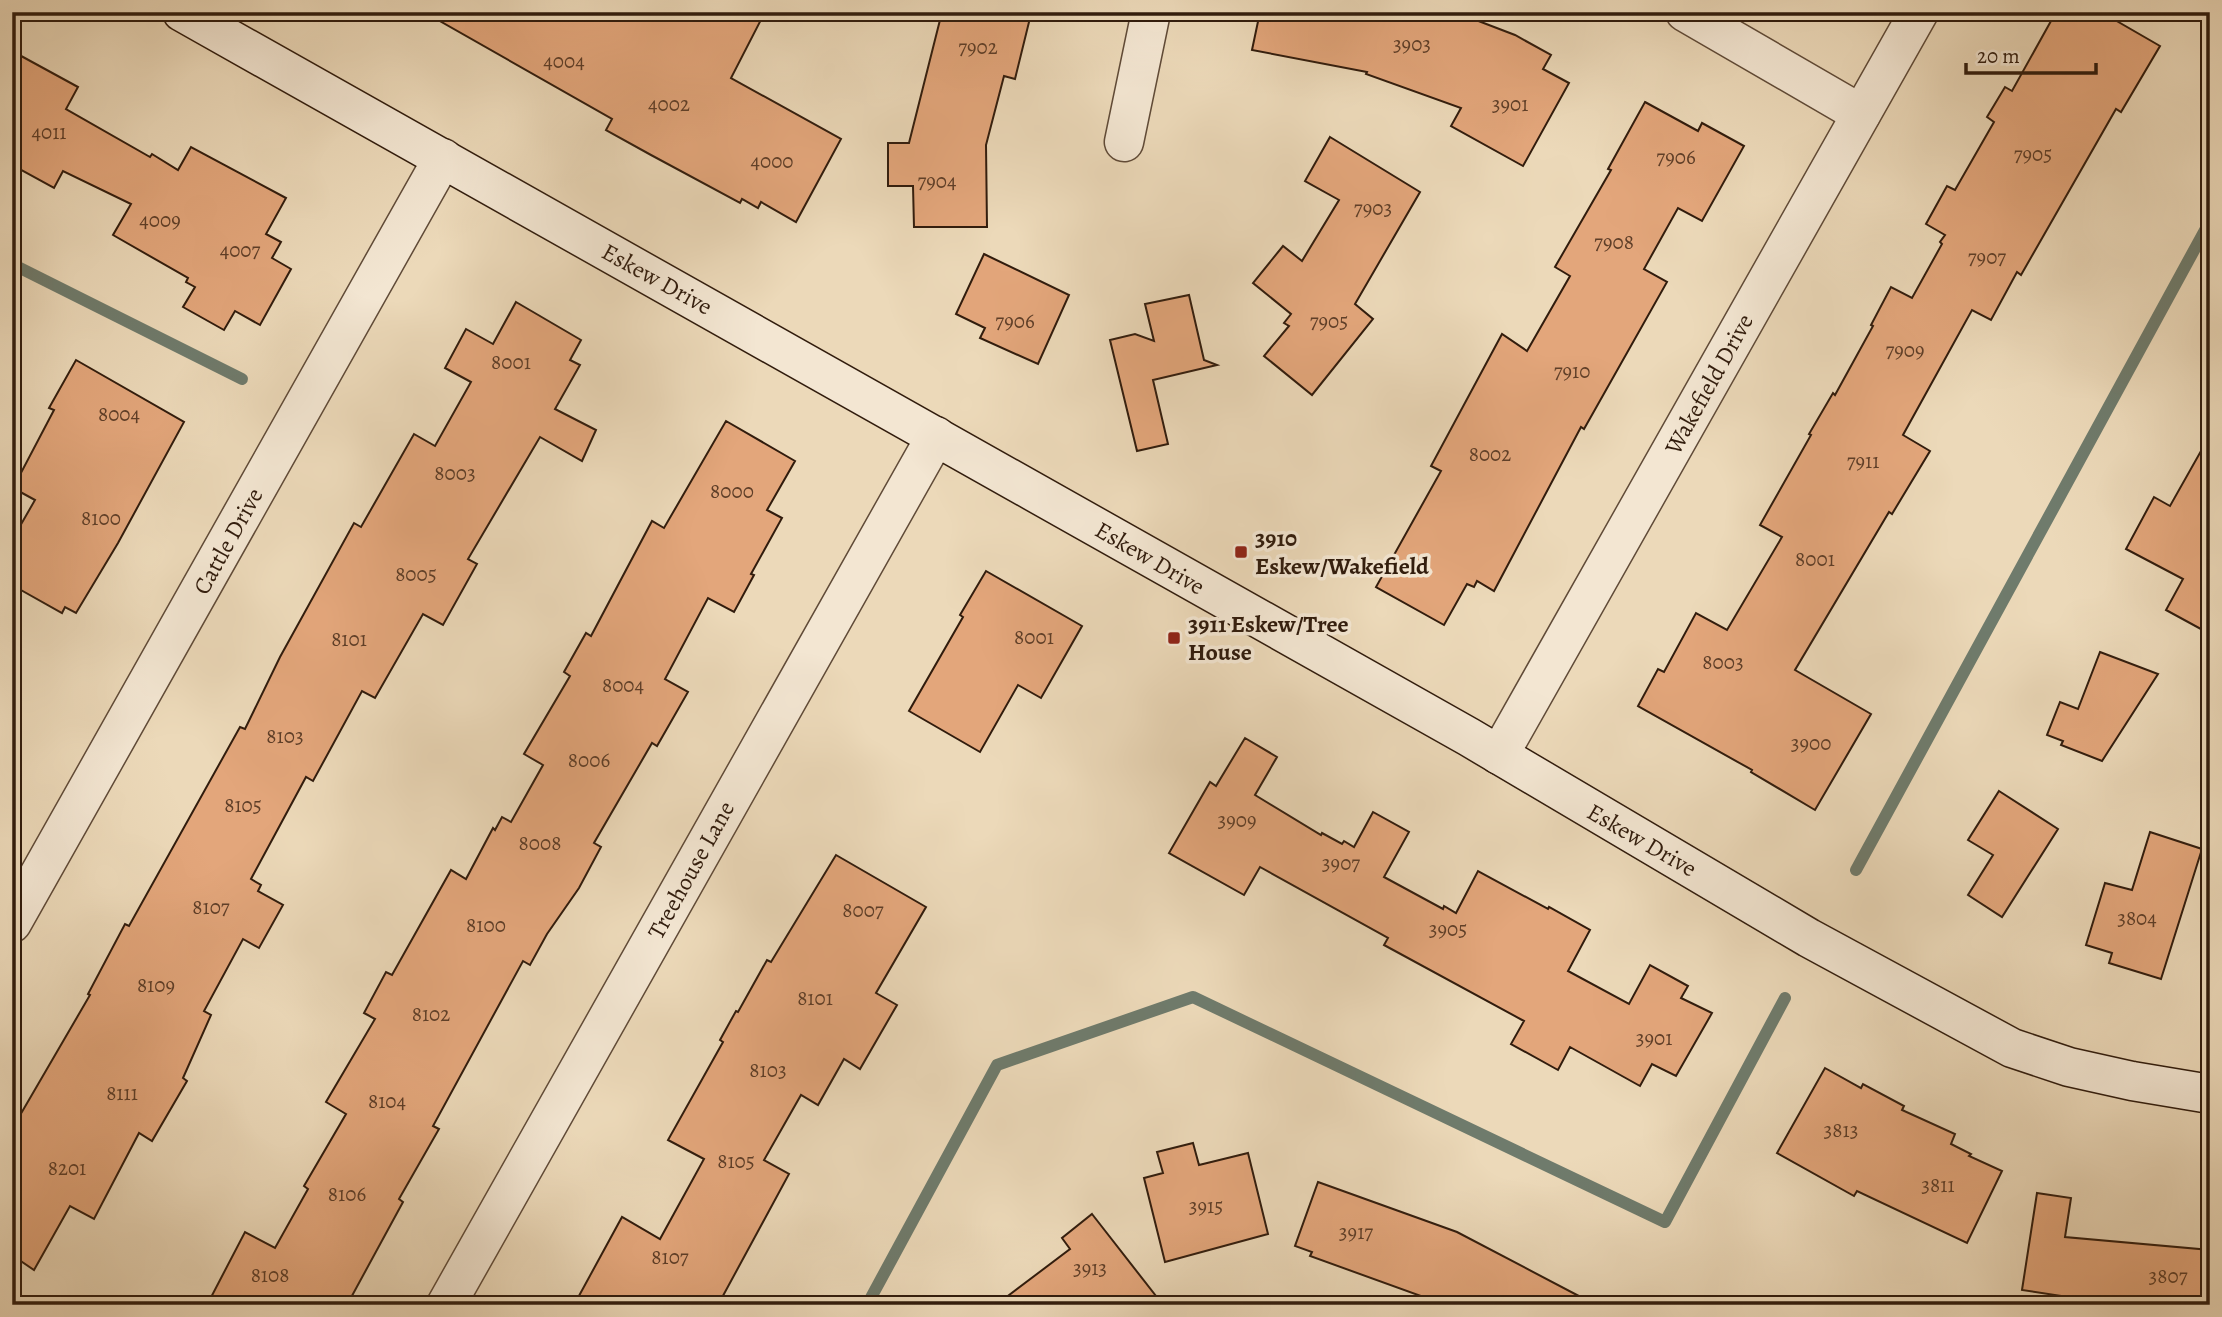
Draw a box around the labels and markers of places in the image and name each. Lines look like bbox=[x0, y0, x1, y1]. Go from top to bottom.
place label: 3910 Eskew/Wakefield bbox=[1255, 522, 1429, 582]
marker: 3910 Eskew/Wakefield bbox=[1233, 544, 1249, 560]
place label: 3911 Eskew/Tree House bbox=[1188, 608, 1349, 668]
marker: 3911 Eskew/Tree House bbox=[1166, 630, 1182, 646]

